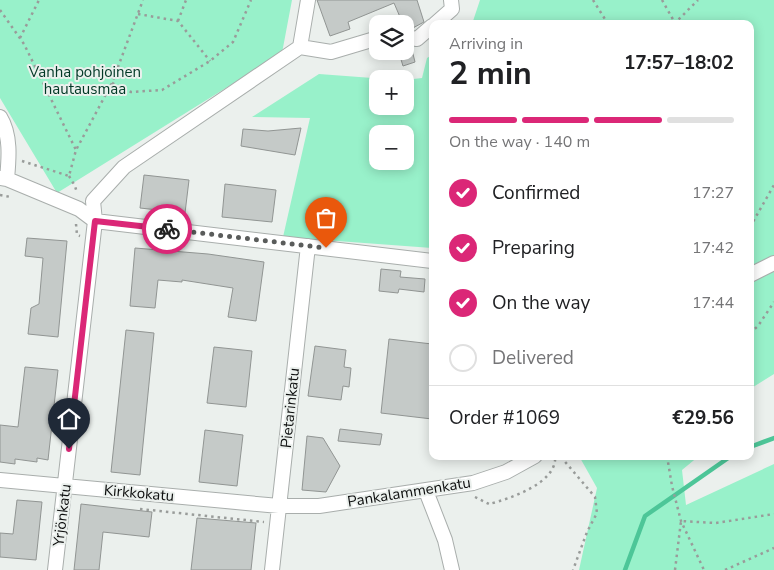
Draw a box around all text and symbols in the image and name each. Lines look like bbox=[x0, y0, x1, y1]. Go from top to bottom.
map controls bbox=[369, 15, 414, 170]
button: layers bbox=[369, 15, 414, 60]
text: Arriving in bbox=[449, 33, 523, 55]
text: 17:57–18:02 bbox=[624, 50, 734, 76]
text: 2 min bbox=[449, 52, 532, 95]
park label: Vanha pohjoinen hautausmaa bbox=[28, 62, 141, 99]
button: + bbox=[369, 70, 414, 115]
button: − bbox=[369, 125, 414, 170]
text: On the way · 140 m bbox=[449, 131, 590, 153]
icon: check bbox=[449, 179, 477, 207]
text: Confirmed bbox=[492, 180, 580, 206]
text: 17:27 bbox=[692, 182, 734, 204]
pin bbox=[305, 197, 347, 248]
courier bbox=[142, 204, 192, 254]
icon: bag bbox=[312, 204, 340, 232]
icon: bike bbox=[153, 215, 181, 243]
icon: check bbox=[449, 234, 477, 262]
text: Preparing bbox=[492, 235, 575, 261]
text: 17:42 bbox=[692, 237, 734, 259]
icon: check bbox=[449, 289, 477, 317]
text: On the way bbox=[492, 290, 590, 316]
text: 17:44 bbox=[692, 292, 734, 314]
text: Delivered bbox=[492, 345, 574, 371]
street label: Pietarinkatu bbox=[276, 367, 304, 449]
pin bbox=[48, 398, 90, 449]
icon: home bbox=[55, 405, 83, 433]
text: Order #1069 bbox=[449, 405, 560, 431]
text: €29.56 bbox=[672, 405, 734, 431]
street label: Pankalammenkatu bbox=[346, 472, 472, 512]
street label: Kirkkokatu bbox=[103, 480, 175, 506]
street label: Yrjönkatu bbox=[48, 483, 76, 548]

